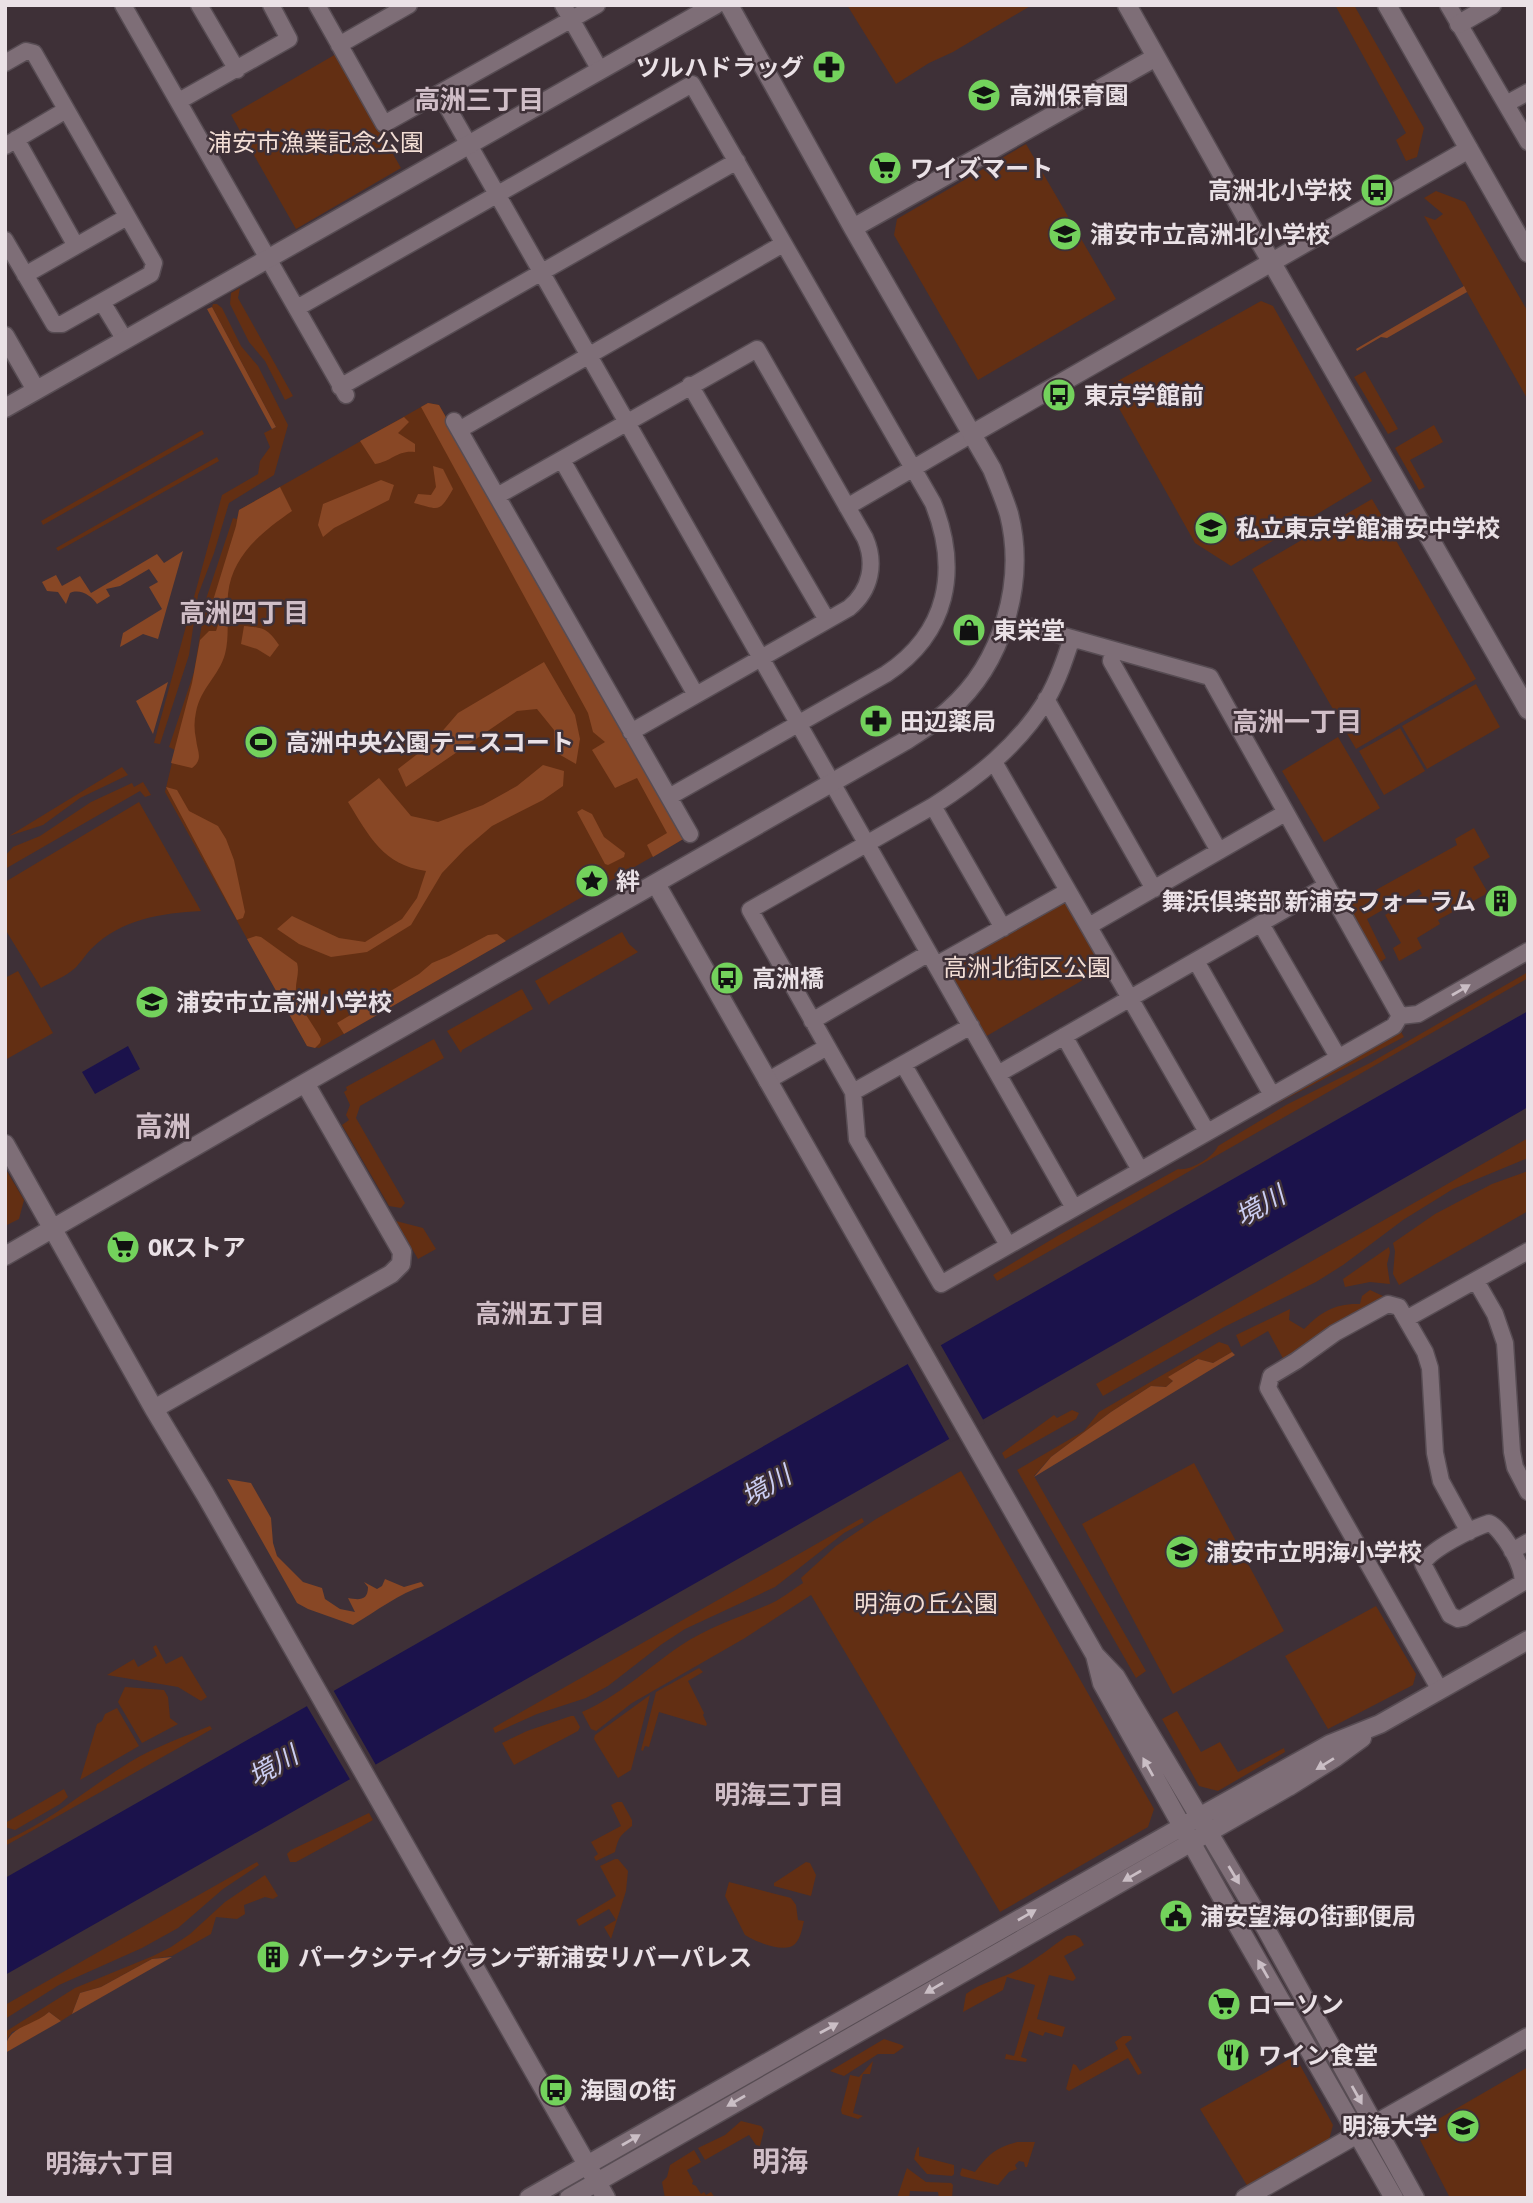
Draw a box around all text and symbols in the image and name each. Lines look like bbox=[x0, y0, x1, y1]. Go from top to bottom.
pharmacy icon: ツルハドラッグ bbox=[810, 48, 848, 86]
place label: ツルハドラッグ bbox=[636, 54, 804, 81]
school or university icon: 高洲保育園 bbox=[965, 76, 1003, 114]
place label: 高洲保育園 bbox=[1009, 82, 1129, 109]
district label: 高洲三丁目 bbox=[414, 85, 544, 115]
park label: 浦安市漁業記念公園 bbox=[208, 129, 424, 156]
supermarket icon: ワイズマート bbox=[866, 149, 904, 187]
place label: ワイズマート bbox=[910, 155, 1053, 182]
bus stop icon: 高洲北小学校 bbox=[1358, 171, 1396, 209]
place label: 高洲北小学校 bbox=[1208, 177, 1352, 204]
school or university icon: 浦安市立高洲北小学校 bbox=[1046, 215, 1084, 253]
place label: 浦安市立高洲北小学校 bbox=[1090, 221, 1330, 248]
bus stop icon: 東京学館前 bbox=[1040, 376, 1078, 414]
place label: 東京学館前 bbox=[1084, 382, 1204, 409]
school or university icon: 私立東京学館浦安中学校 bbox=[1192, 509, 1230, 547]
place label: 私立東京学館浦安中学校 bbox=[1236, 515, 1500, 542]
district label: 高洲四丁目 bbox=[179, 598, 309, 628]
shop icon: 東栄堂 bbox=[950, 611, 988, 649]
place label: 東栄堂 bbox=[993, 617, 1065, 644]
pharmacy icon: 田辺薬局 bbox=[857, 702, 895, 740]
district label: 高洲一丁目 bbox=[1232, 707, 1362, 737]
place label: 田辺薬局 bbox=[900, 708, 996, 735]
sports icon: 高洲中央公園テニスコート bbox=[242, 723, 280, 761]
place label: 高洲中央公園テニスコート bbox=[286, 729, 574, 756]
place icon: 絆 bbox=[573, 862, 611, 900]
place label: 絆 bbox=[616, 868, 640, 895]
building icon: 舞浜倶楽部 新浦安フォーラム bbox=[1482, 882, 1520, 920]
place label: 舞浜倶楽部 新浦安フォーラム bbox=[1161, 888, 1476, 915]
park label: 高洲北街区公園 bbox=[943, 954, 1111, 981]
bus stop icon: 高洲橋 bbox=[708, 959, 746, 997]
place label: 高洲橋 bbox=[752, 965, 824, 992]
school or university icon: 浦安市立高洲小学校 bbox=[133, 983, 171, 1021]
one-way arrow bbox=[1452, 983, 1471, 996]
place label: 浦安市立高洲小学校 bbox=[176, 989, 392, 1016]
district label: 高洲 bbox=[135, 1110, 191, 1142]
water label: 境川 bbox=[1230, 1179, 1293, 1232]
supermarket icon: OKストア bbox=[104, 1228, 142, 1266]
place label: OKストア bbox=[148, 1234, 246, 1261]
district label: 高洲五丁目 bbox=[475, 1299, 605, 1329]
water label: 境川 bbox=[736, 1459, 799, 1512]
school or university icon: 浦安市立明海小学校 bbox=[1163, 1533, 1201, 1571]
place label: 浦安市立明海小学校 bbox=[1206, 1539, 1422, 1566]
park label: 明海の丘公園 bbox=[854, 1590, 998, 1617]
water label: 境川 bbox=[243, 1739, 306, 1792]
one-way arrow bbox=[1142, 1758, 1154, 1777]
one-way arrow bbox=[1315, 1758, 1335, 1771]
district label: 明海三丁目 bbox=[714, 1780, 844, 1810]
one-way arrow bbox=[1227, 1866, 1240, 1885]
one-way arrow bbox=[1122, 1870, 1141, 1882]
public building icon: 浦安望海の街郵便局 bbox=[1157, 1897, 1195, 1935]
place label: 浦安望海の街郵便局 bbox=[1200, 1903, 1416, 1930]
one-way arrow bbox=[1017, 1909, 1036, 1921]
building icon: パークシティグランデ新浦安リバーパレス bbox=[254, 1938, 292, 1976]
place label: パークシティグランデ新浦安リバーパレス bbox=[298, 1944, 752, 1971]
one-way arrow bbox=[1256, 1959, 1269, 1978]
one-way arrow bbox=[924, 1982, 943, 1995]
supermarket icon: ローソン bbox=[1205, 1985, 1243, 2023]
place label: ローソン bbox=[1248, 1991, 1344, 2018]
one-way arrow bbox=[819, 2022, 838, 2034]
restaurant icon: ワイン食堂 bbox=[1214, 2036, 1252, 2074]
place label: ワイン食堂 bbox=[1258, 2042, 1378, 2069]
bus stop icon: 海園の街 bbox=[537, 2071, 575, 2109]
place label: 海園の街 bbox=[580, 2077, 676, 2104]
one-way arrow bbox=[1351, 2085, 1363, 2105]
one-way arrow bbox=[727, 2095, 746, 2108]
school or university icon: 明海大学 bbox=[1444, 2107, 1482, 2145]
place label: 明海大学 bbox=[1342, 2113, 1438, 2140]
one-way arrow bbox=[621, 2134, 640, 2146]
district label: 明海 bbox=[752, 2145, 808, 2177]
district label: 明海六丁目 bbox=[45, 2149, 175, 2179]

